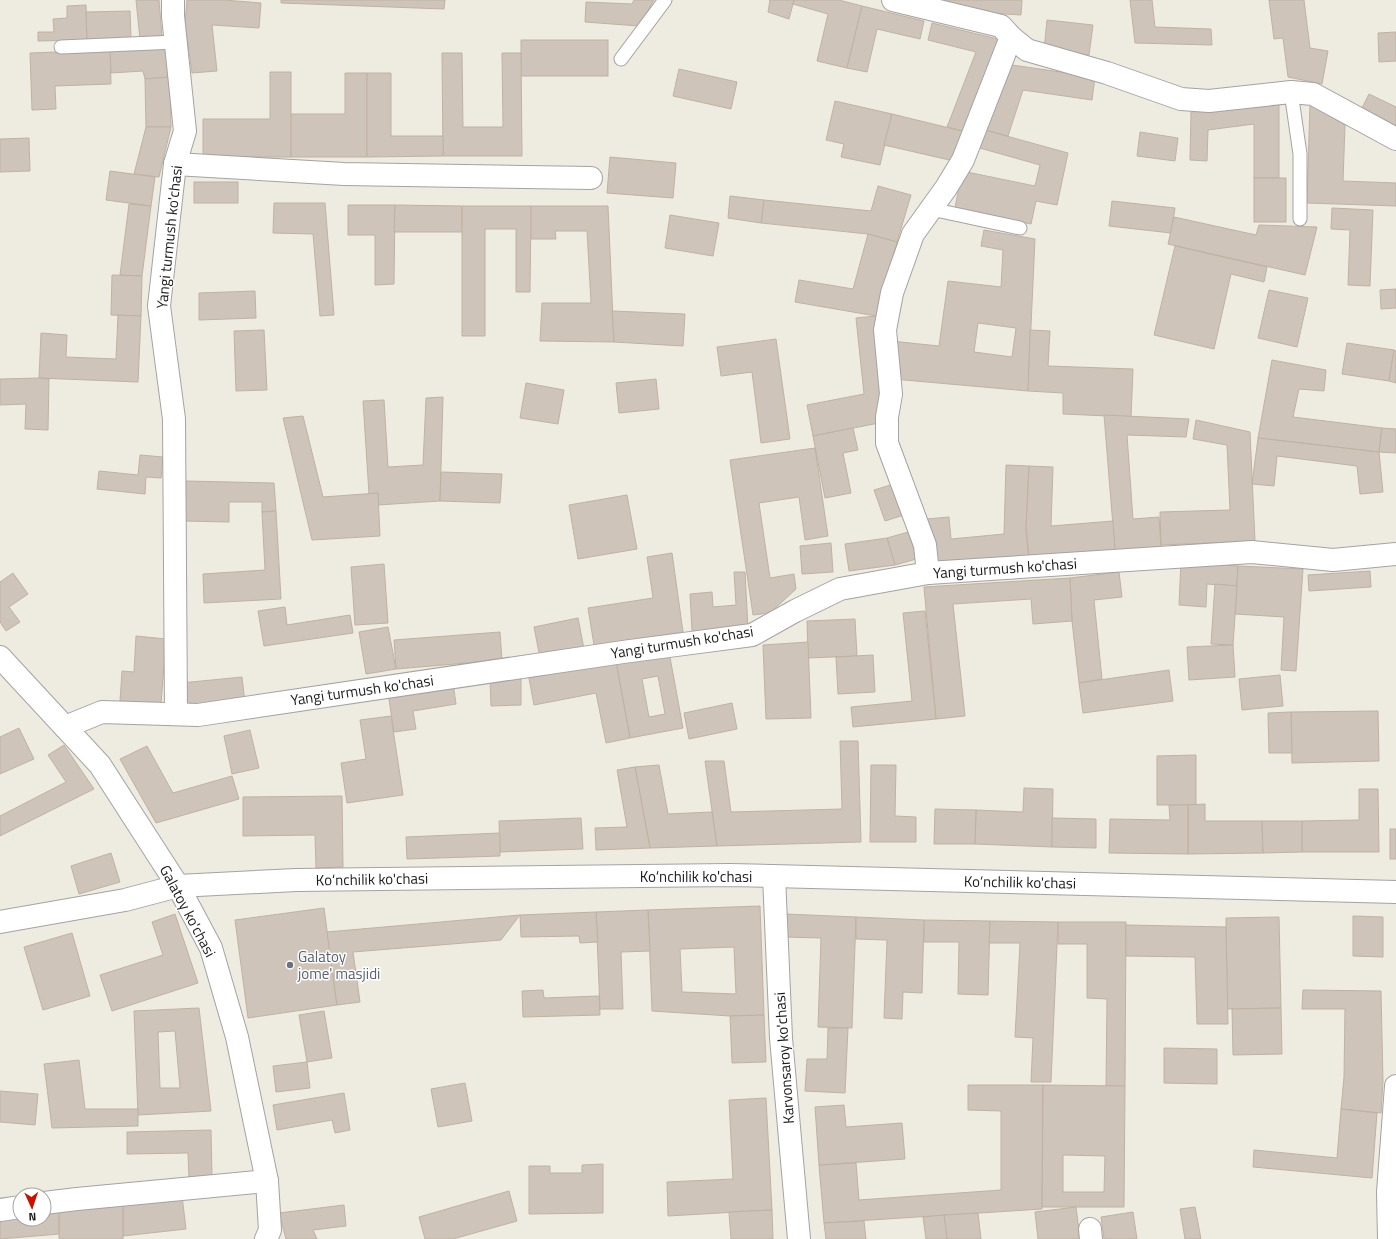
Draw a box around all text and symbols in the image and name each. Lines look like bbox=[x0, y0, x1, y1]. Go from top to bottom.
street label: Yangi turmush ko'chasi bbox=[150, 164, 188, 310]
street label: Yangi turmush ko'chasi bbox=[932, 551, 1078, 585]
street label: Yangi turmush ko'chasi bbox=[609, 619, 755, 665]
street label: Yangi turmush ko'chasi bbox=[289, 669, 435, 711]
street label: Galatoy ko'chasi bbox=[154, 861, 222, 961]
street label: Ko‘nchilik ko'chasi bbox=[640, 865, 752, 888]
street label: Ko‘nchilik ko'chasi bbox=[316, 867, 428, 891]
street label: Ko‘nchilik ko'chasi bbox=[964, 870, 1076, 894]
place label: Galatoy jome' masjidi bbox=[297, 945, 380, 985]
marker: Galatoy jome' masjidi bbox=[285, 960, 295, 970]
street label: Karvonsaroy ko'chasi bbox=[768, 991, 800, 1125]
north arrow bbox=[12, 1187, 52, 1227]
text: N bbox=[28, 1209, 37, 1225]

